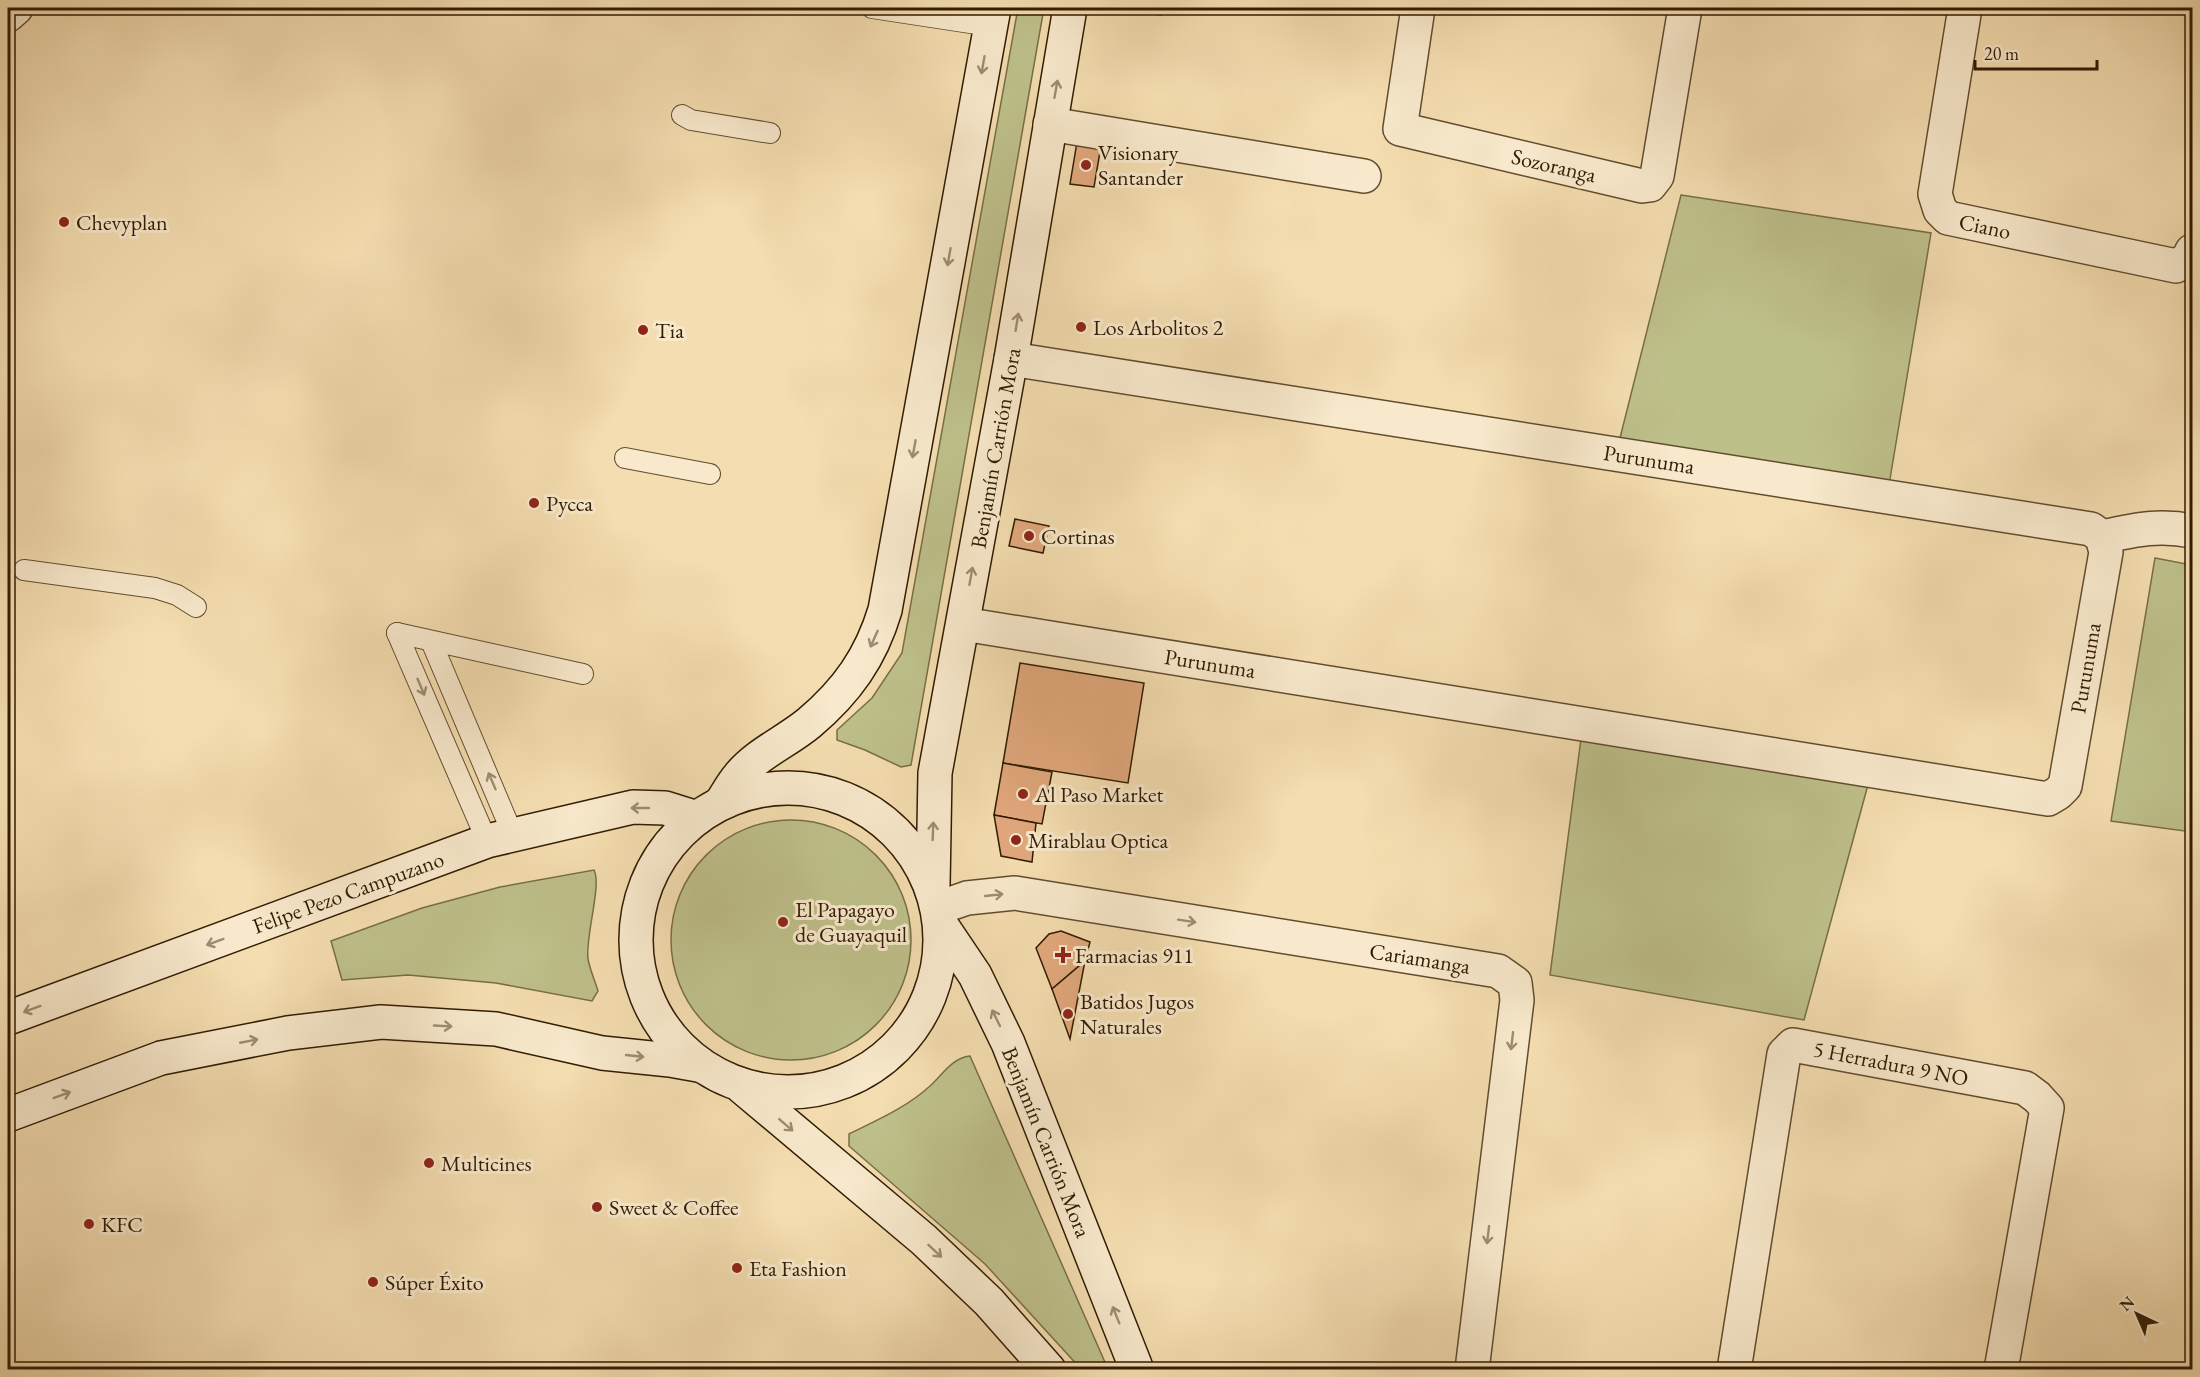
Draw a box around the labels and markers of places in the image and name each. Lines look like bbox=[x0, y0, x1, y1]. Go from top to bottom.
place label: Visionary Santander bbox=[1098, 138, 1184, 192]
marker: Visionary Santander bbox=[1079, 158, 1093, 172]
place label: Chevyplan bbox=[76, 208, 168, 237]
marker: Chevyplan bbox=[57, 215, 71, 229]
place label: Los Arbolitos 2 bbox=[1093, 313, 1224, 342]
place label: Tia bbox=[655, 316, 684, 345]
marker: Los Arbolitos 2 bbox=[1074, 320, 1088, 334]
marker: Tia bbox=[636, 323, 650, 337]
place label: Pycca bbox=[546, 489, 593, 518]
marker: Pycca bbox=[527, 496, 541, 510]
place label: Cortinas bbox=[1041, 522, 1115, 551]
marker: Cortinas bbox=[1022, 529, 1036, 543]
place label: Al Paso Market bbox=[1034, 780, 1164, 809]
marker: Al Paso Market bbox=[1016, 787, 1030, 801]
place label: Mirablau Optica bbox=[1028, 826, 1169, 855]
marker: Mirablau Optica bbox=[1009, 833, 1023, 847]
place label: El Papagayo de Guayaquil bbox=[795, 895, 907, 949]
marker: El Papagayo de Guayaquil bbox=[776, 915, 790, 929]
place label: Farmacias 911 bbox=[1075, 941, 1194, 970]
marker: Farmacias 911 bbox=[1056, 948, 1070, 962]
place label: Batidos Jugos Naturales bbox=[1080, 987, 1194, 1041]
marker: Batidos Jugos Naturales bbox=[1061, 1007, 1075, 1021]
place label: Multicines bbox=[441, 1149, 532, 1178]
marker: Multicines bbox=[422, 1156, 436, 1170]
place label: Sweet & Coffee bbox=[609, 1193, 739, 1222]
marker: Sweet & Coffee bbox=[590, 1200, 604, 1214]
place label: KFC bbox=[101, 1210, 143, 1239]
marker: KFC bbox=[82, 1217, 96, 1231]
place label: Eta Fashion bbox=[749, 1254, 847, 1283]
marker: Eta Fashion bbox=[730, 1261, 744, 1275]
place label: Súper Éxito bbox=[385, 1268, 484, 1297]
marker: Súper Éxito bbox=[366, 1275, 380, 1289]

